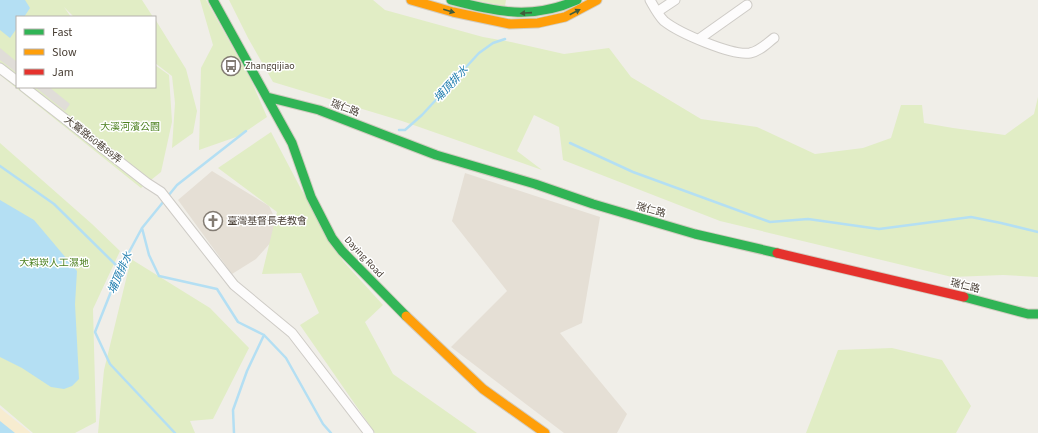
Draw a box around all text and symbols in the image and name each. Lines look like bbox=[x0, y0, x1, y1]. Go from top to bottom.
one-way arrow bbox=[443, 8, 455, 14]
one-way arrow bbox=[520, 9, 532, 16]
one-way arrow bbox=[570, 9, 581, 15]
legend bbox=[16, 16, 156, 88]
text: Fast bbox=[52, 24, 72, 41]
text: Slow bbox=[52, 44, 77, 61]
bus stop icon: Zhangqijiao bbox=[220, 55, 242, 77]
place label: Zhangqijiao bbox=[245, 59, 295, 73]
water label: 埔頂排水 bbox=[431, 62, 472, 105]
text: Jam bbox=[52, 64, 74, 81]
street label: 瑞仁路 bbox=[328, 96, 362, 120]
street label: 大鶯路60巷89弄 bbox=[61, 113, 125, 167]
park label: 大溪河濱公園 bbox=[100, 120, 160, 134]
street label: 瑞仁路 bbox=[635, 199, 667, 221]
church icon: 臺灣基督長老教會 bbox=[202, 210, 224, 232]
place label: 臺灣基督長老教會 bbox=[227, 214, 307, 228]
street label: Daying Road bbox=[341, 233, 387, 281]
water label: 埔頂排水 bbox=[104, 249, 136, 296]
park label: 大嵙崁人工濕地 bbox=[19, 256, 89, 270]
street label: 瑞仁路 bbox=[949, 276, 981, 296]

